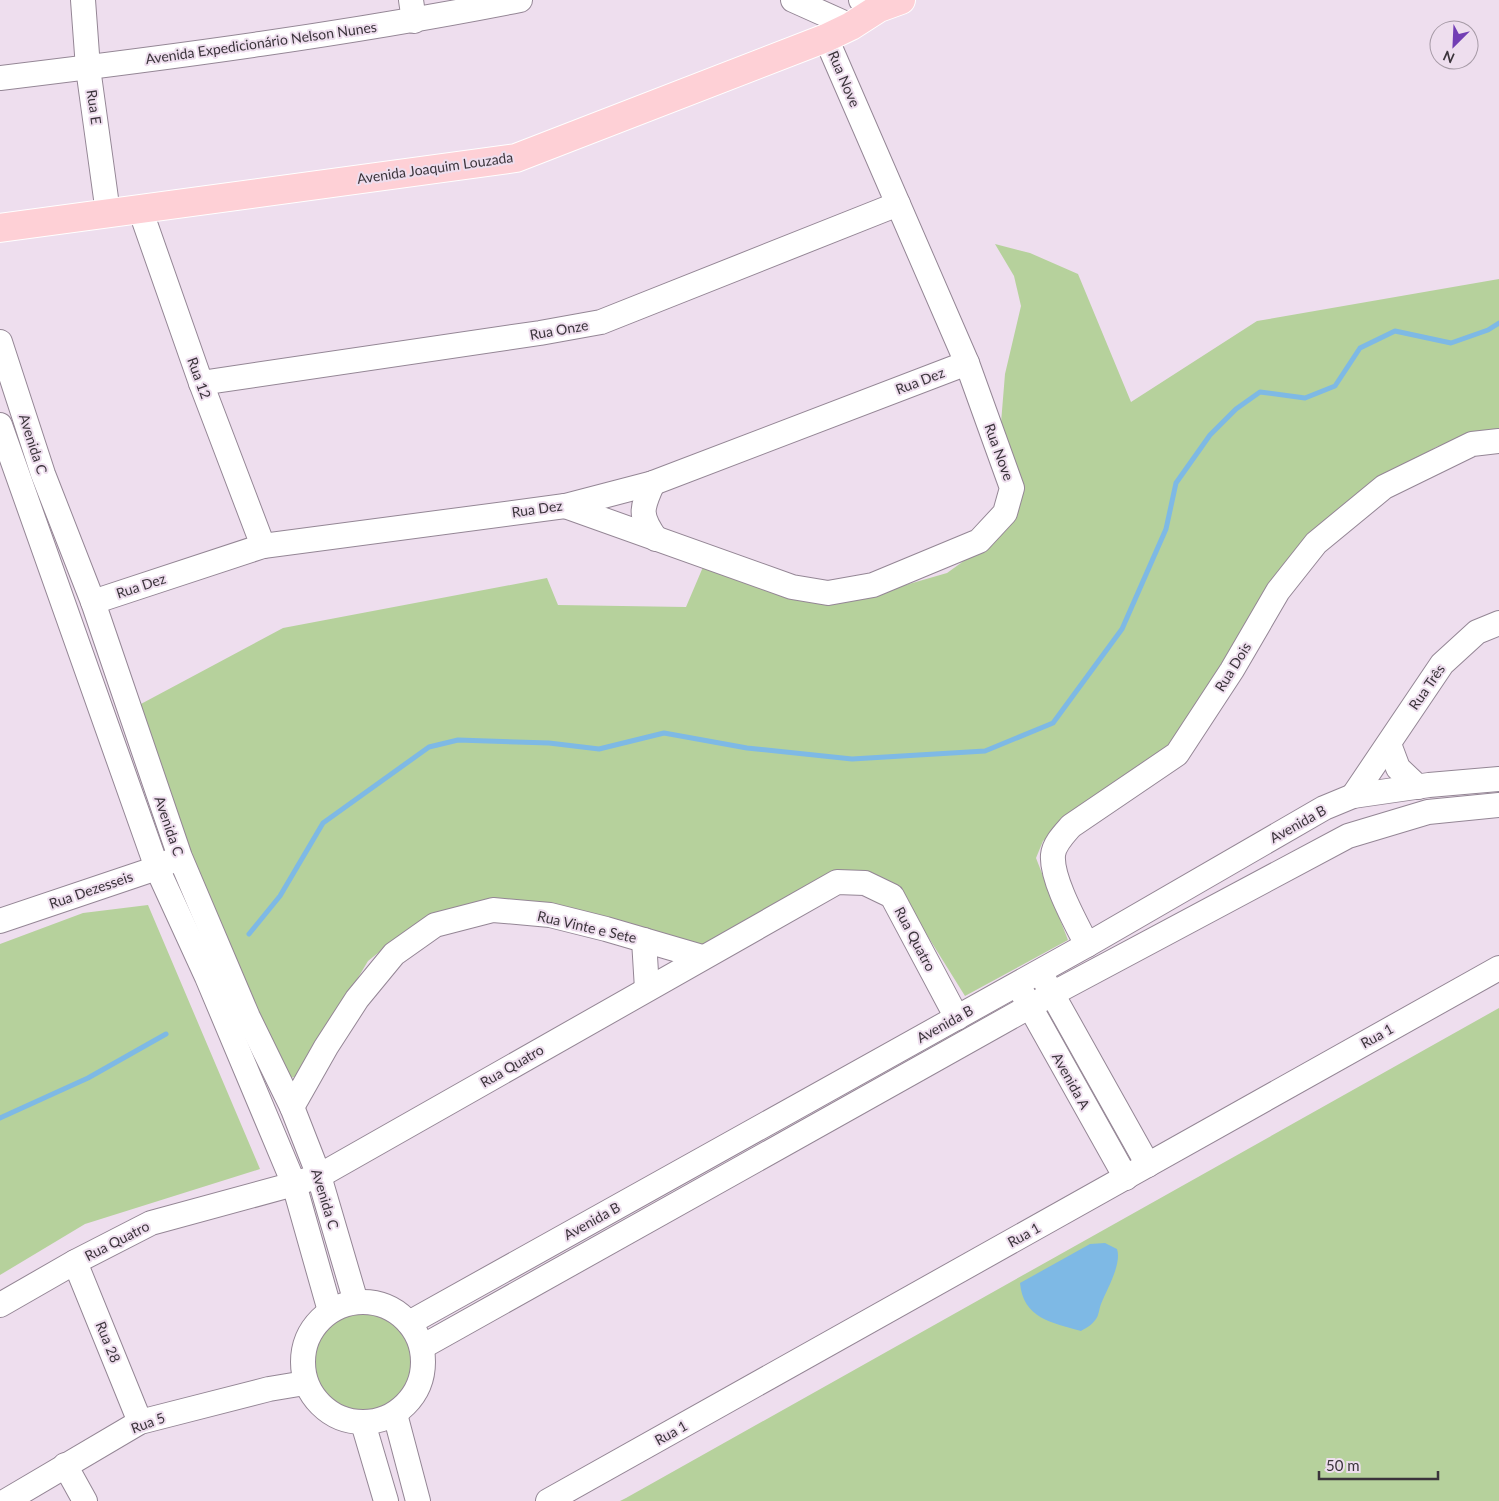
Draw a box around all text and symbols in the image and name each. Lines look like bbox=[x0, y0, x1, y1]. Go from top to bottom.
street label: Avenida Expedicionário Nelson Nunes bbox=[144, 18, 378, 67]
north arrow bbox=[1429, 20, 1479, 70]
text: N bbox=[1440, 47, 1457, 67]
street label: Rua Nove bbox=[825, 48, 864, 109]
street label: Rua E bbox=[84, 88, 105, 125]
street label: Avenida Joaquim Louzada bbox=[356, 148, 514, 187]
street label: Rua Onze bbox=[528, 316, 590, 343]
street label: Rua 12 bbox=[184, 355, 215, 401]
street label: Rua Dez bbox=[893, 363, 947, 398]
street label: Avenida C bbox=[16, 412, 51, 477]
street label: Rua Nove bbox=[981, 421, 1018, 483]
street label: Rua Dez bbox=[510, 497, 563, 520]
street label: Rua Dez bbox=[114, 570, 168, 602]
street label: Rua Dois bbox=[1211, 639, 1254, 694]
street label: Rua Três bbox=[1405, 661, 1448, 713]
street label: Avenida C bbox=[151, 794, 188, 859]
street label: Avenida B bbox=[1267, 801, 1329, 846]
street label: Rua Dezesseis bbox=[47, 867, 135, 912]
street label: Rua Quatro bbox=[891, 904, 939, 974]
street label: Rua Vinte e Sete bbox=[536, 907, 638, 946]
street label: Avenida B bbox=[914, 1001, 976, 1046]
street label: Rua 1 bbox=[1357, 1020, 1396, 1051]
street label: Rua Quatro bbox=[477, 1041, 547, 1091]
street label: Avenida A bbox=[1049, 1050, 1094, 1112]
street label: Avenida C bbox=[308, 1167, 343, 1232]
street label: Avenida B bbox=[561, 1198, 623, 1243]
street label: Rua Quatro bbox=[82, 1217, 152, 1264]
street label: Rua 1 bbox=[1004, 1219, 1043, 1250]
street label: Rua 28 bbox=[93, 1319, 124, 1365]
street label: Rua 5 bbox=[128, 1409, 167, 1436]
street label: Rua 1 bbox=[651, 1417, 690, 1448]
scale bar bbox=[1319, 1448, 1438, 1480]
text: 50 m bbox=[1326, 1456, 1360, 1474]

